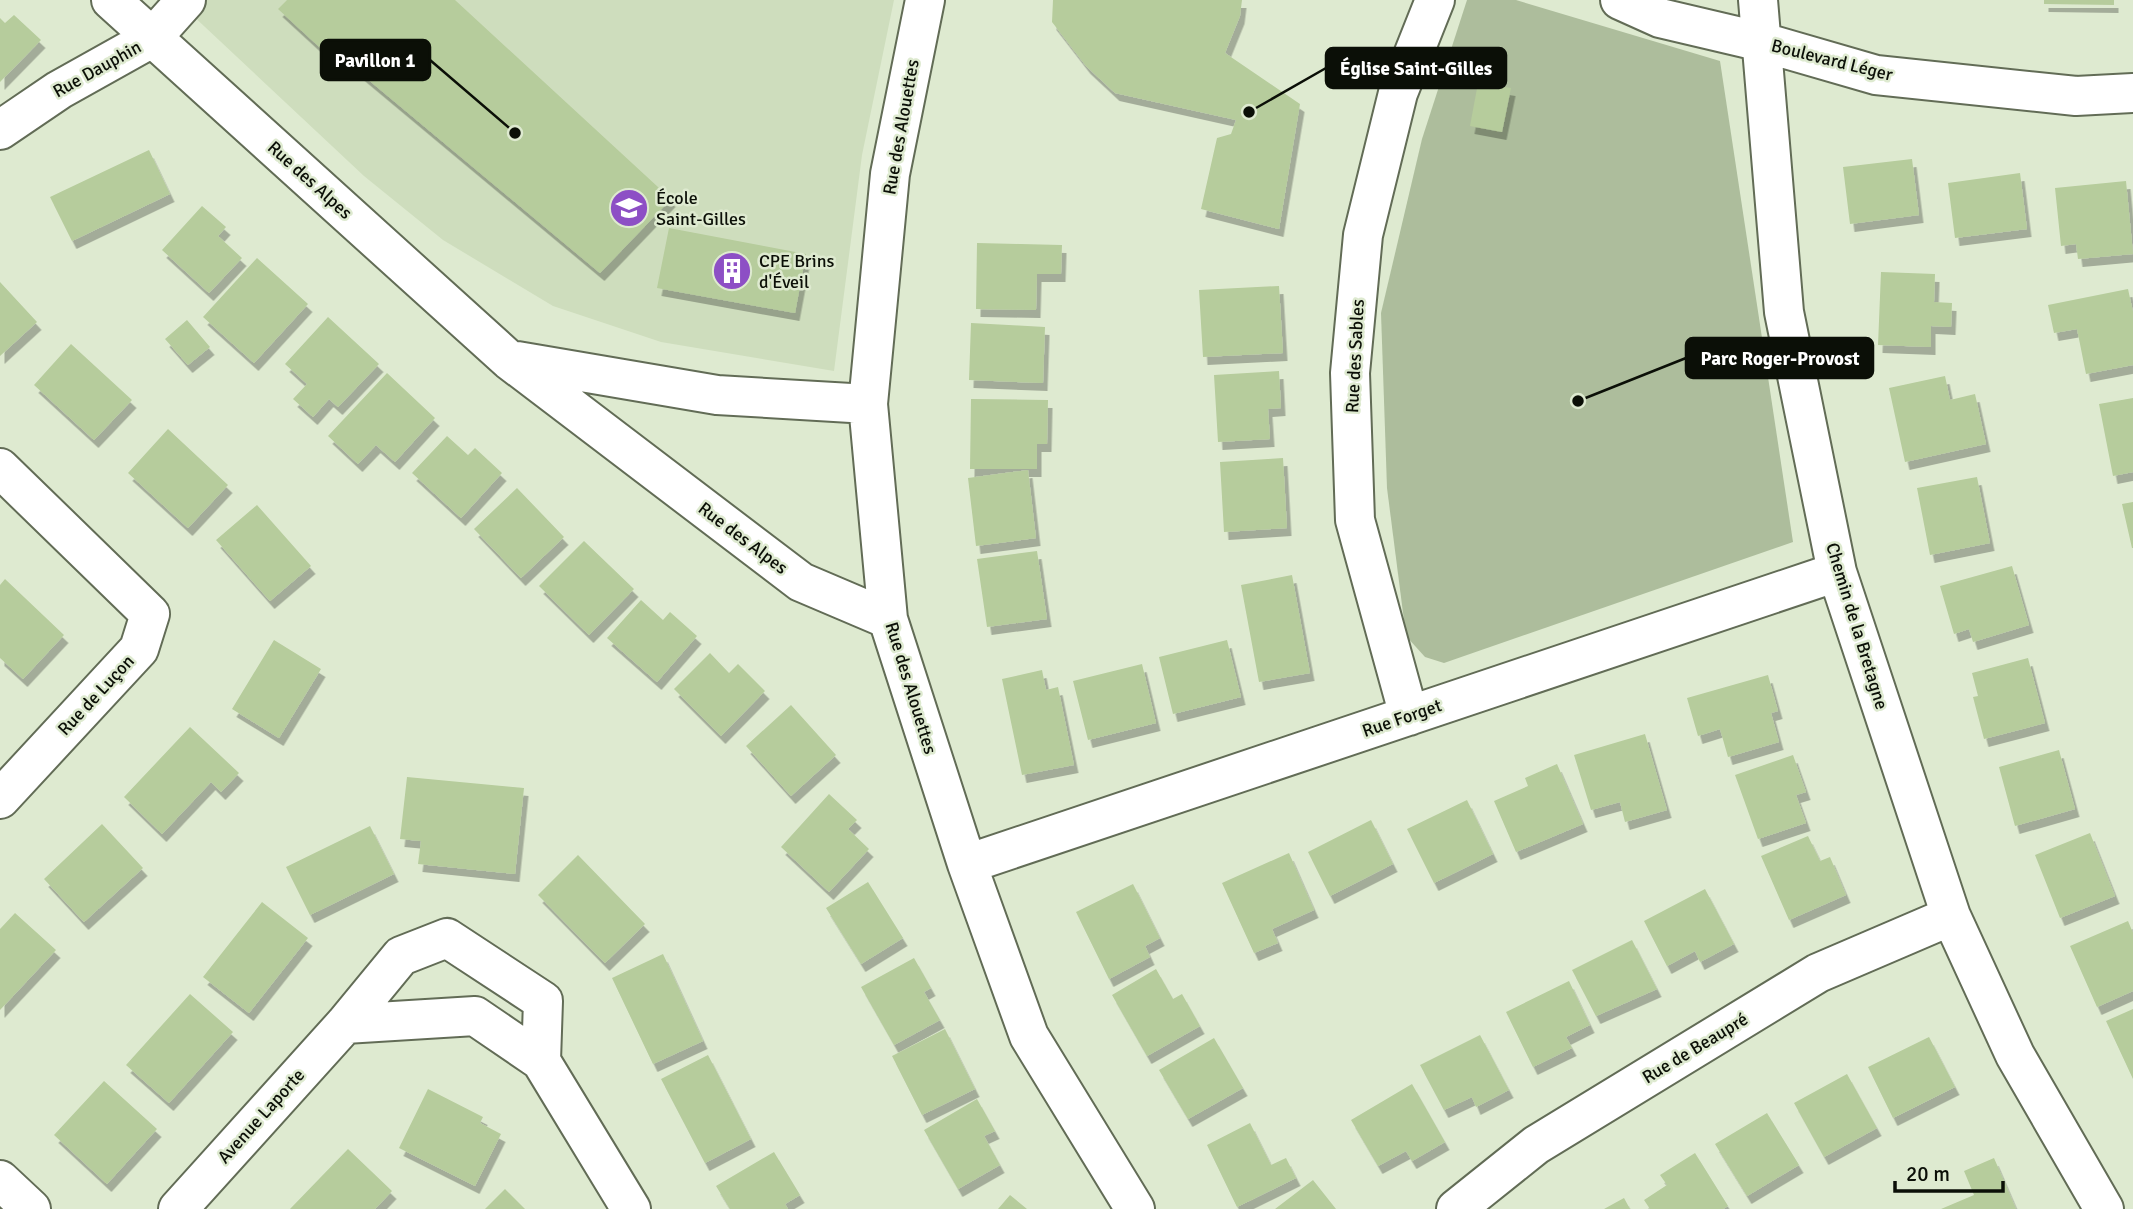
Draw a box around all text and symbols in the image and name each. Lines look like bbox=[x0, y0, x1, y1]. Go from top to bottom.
street label: Boulevard Léger bbox=[1769, 34, 1895, 86]
street label: Rue Dauphin bbox=[49, 36, 145, 102]
callout: Pavillon 1 bbox=[321, 40, 430, 80]
callout: Église Saint-Gilles bbox=[1326, 48, 1506, 88]
text: Pavillon 1 bbox=[335, 49, 415, 73]
text: Église Saint-Gilles bbox=[1340, 57, 1492, 81]
street label: Rue des Alouettes bbox=[878, 58, 924, 196]
street label: Rue des Alpes bbox=[263, 136, 357, 224]
school or university icon: École Saint-Gilles bbox=[608, 187, 650, 229]
place label: École Saint-Gilles bbox=[656, 187, 746, 230]
building icon: CPE Brins d'Éveil bbox=[711, 250, 753, 292]
place label: CPE Brins d'Éveil bbox=[759, 250, 834, 293]
street label: Rue des Sables bbox=[1341, 298, 1369, 414]
callout: Parc Roger-Provost bbox=[1686, 338, 1873, 378]
text: Parc Roger-Provost bbox=[1700, 347, 1860, 371]
street label: Rue des Alpes bbox=[694, 497, 792, 579]
street label: Chemin de la Bretagne bbox=[1821, 540, 1893, 712]
street label: Rue des Alouettes bbox=[880, 619, 942, 757]
street label: Rue de Luçon bbox=[53, 650, 139, 740]
street label: Rue Forget bbox=[1359, 694, 1445, 742]
street label: Rue de Beaupré bbox=[1638, 1008, 1752, 1088]
street label: Avenue Laporte bbox=[213, 1064, 309, 1168]
scale bar bbox=[1895, 1150, 2004, 1194]
text: 20 m bbox=[1906, 1161, 1950, 1187]

